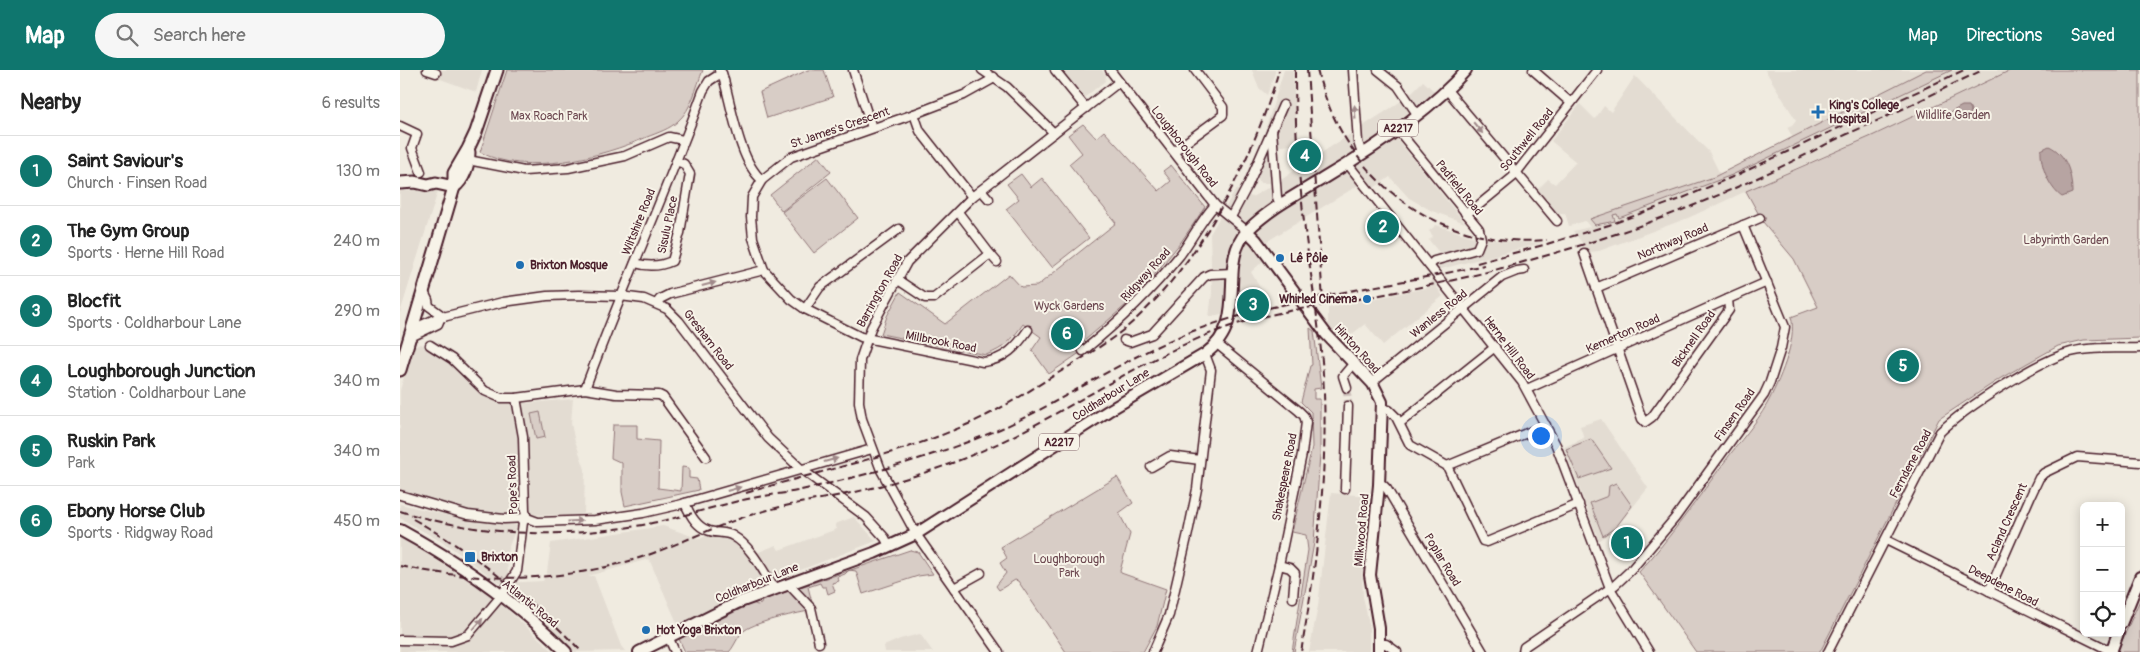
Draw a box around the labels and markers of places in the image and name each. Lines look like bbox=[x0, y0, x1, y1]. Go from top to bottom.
place label: King's College Hospital bbox=[1829, 98, 1900, 127]
marker: King's College Hospital bbox=[1811, 105, 1825, 119]
pin: 4 bbox=[1289, 137, 1321, 175]
pin: 2 bbox=[1367, 208, 1399, 246]
place label: Lê Pôle bbox=[1290, 251, 1329, 266]
marker: Lê Pôle bbox=[1274, 252, 1286, 264]
place label: Brixton Mosque bbox=[530, 258, 609, 273]
marker: Brixton Mosque bbox=[514, 259, 526, 271]
pin: 3 bbox=[1237, 286, 1269, 324]
place label: Whirled Cinema bbox=[1279, 292, 1357, 307]
marker: Whirled Cinema bbox=[1361, 293, 1373, 305]
pin: 6 bbox=[1051, 315, 1083, 353]
pin: 5 bbox=[1887, 347, 1919, 385]
pin: 1 bbox=[1611, 524, 1643, 562]
marker: Brixton bbox=[463, 550, 477, 564]
place label: Brixton bbox=[481, 550, 518, 565]
place label: Hot Yoga Brixton bbox=[656, 623, 741, 638]
marker: Hot Yoga Brixton bbox=[640, 624, 652, 636]

